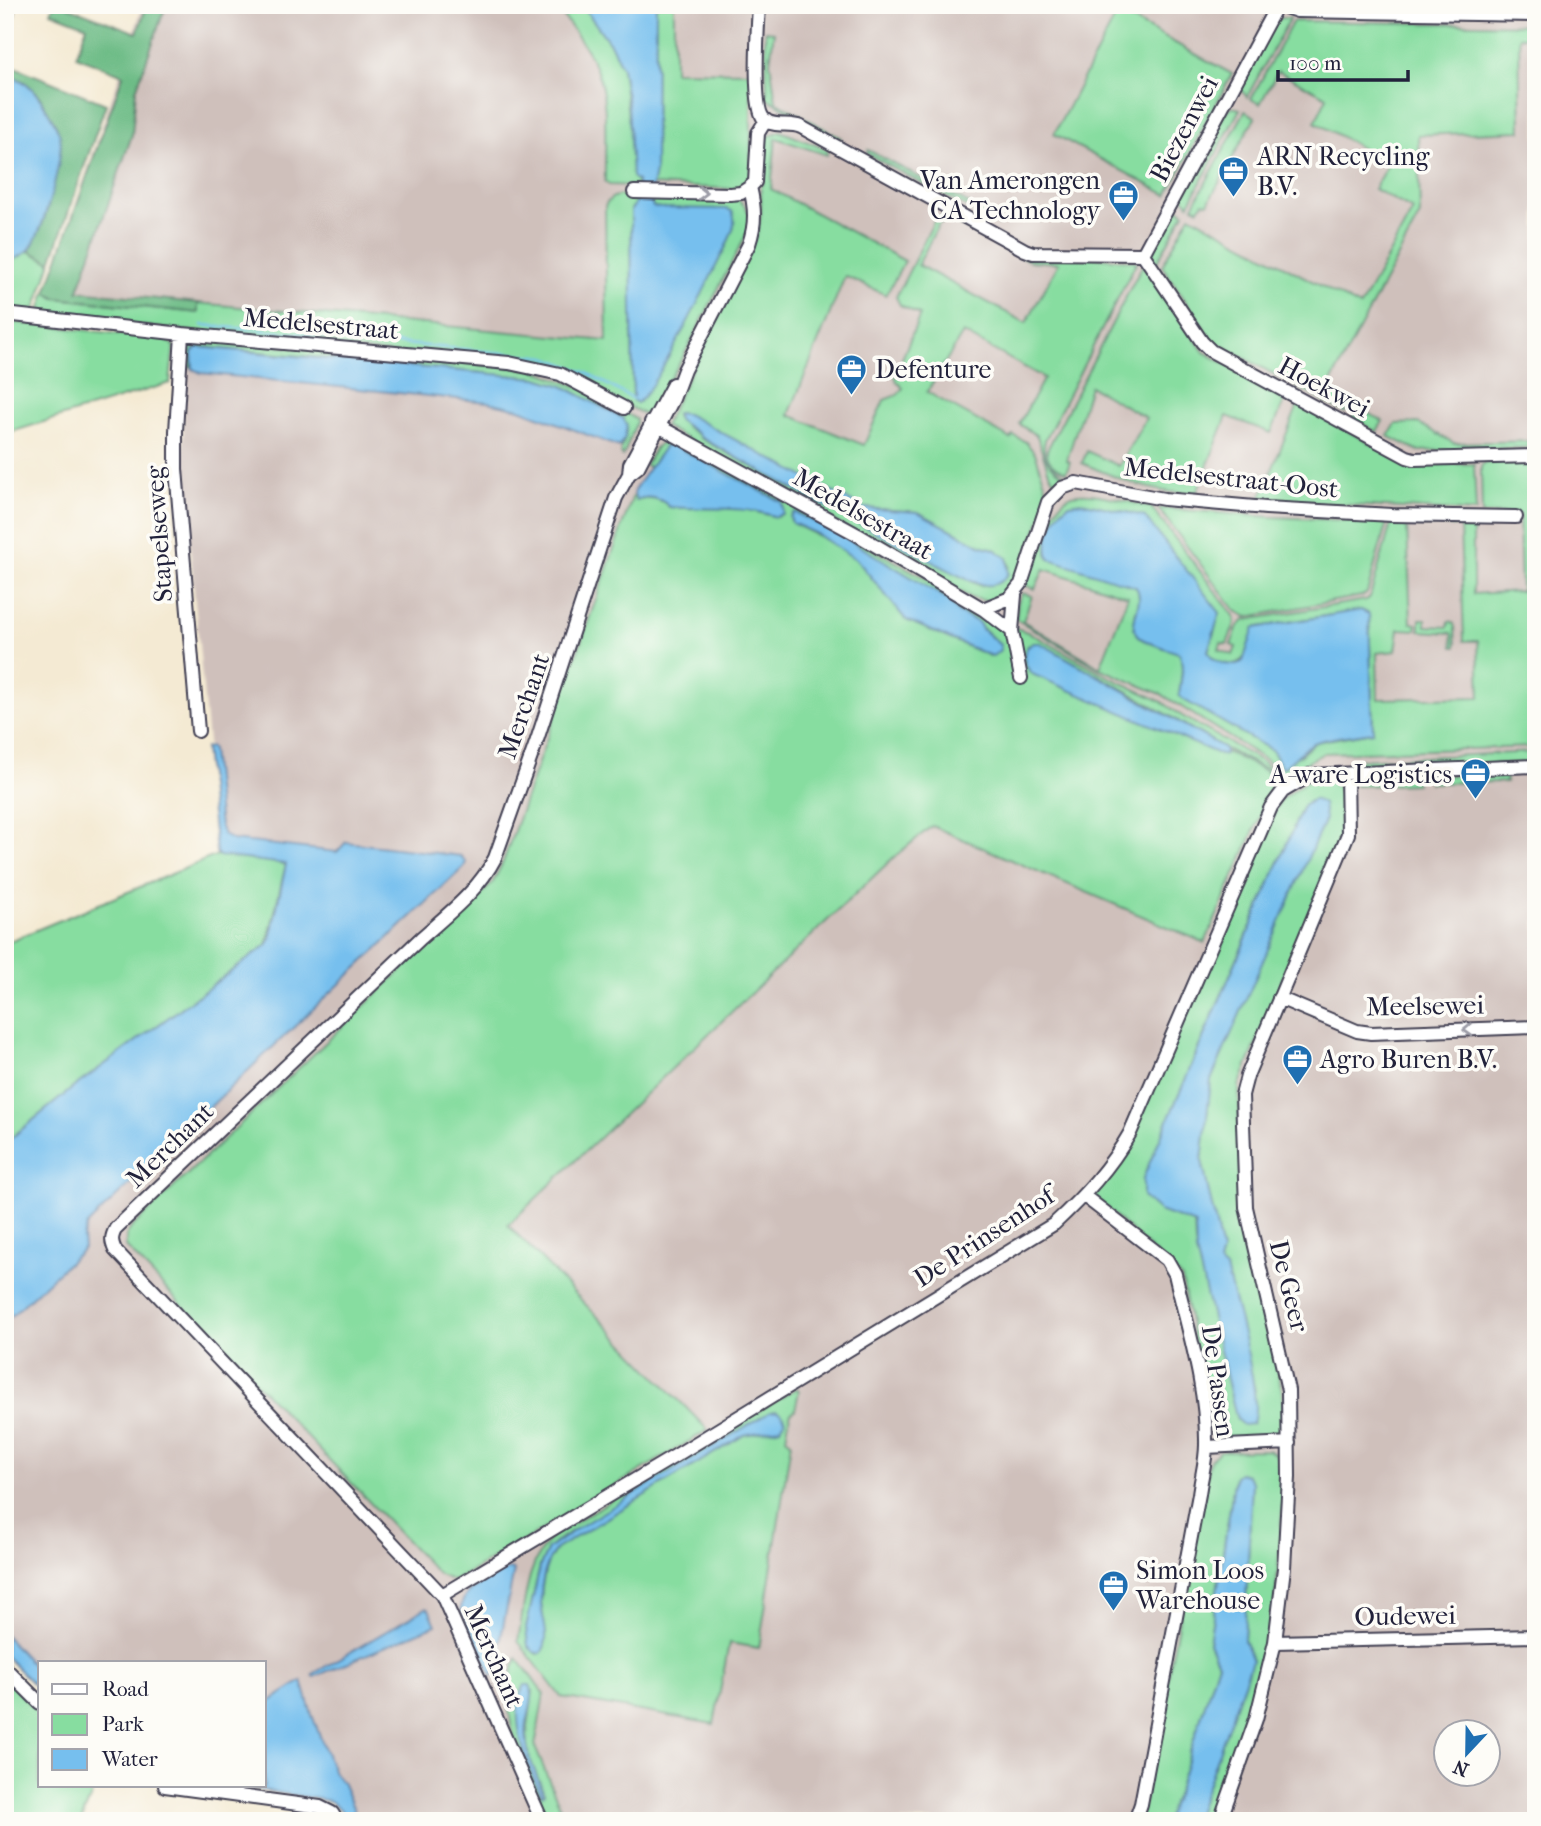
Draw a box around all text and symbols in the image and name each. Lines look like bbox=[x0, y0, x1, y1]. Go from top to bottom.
scale bar bbox=[1278, 38, 1408, 82]
text: 100 m bbox=[1289, 51, 1342, 75]
street label: Biezenwei bbox=[1143, 70, 1225, 187]
place label: ARN Recycling B.V. bbox=[1256, 141, 1430, 202]
office icon: ARN Recycling B.V. bbox=[1217, 154, 1251, 198]
place label: Van Amerongen CA Technology bbox=[919, 165, 1101, 226]
office icon: Van Amerongen CA Technology bbox=[1106, 178, 1140, 222]
one-way arrow bbox=[698, 185, 708, 201]
street label: Medelsestraat bbox=[242, 302, 401, 346]
street label: Hoekwei bbox=[1273, 350, 1375, 424]
office icon: Defenture bbox=[835, 352, 869, 396]
place label: Defenture bbox=[875, 354, 992, 385]
street label: Medelsestraat-Oost bbox=[1122, 451, 1341, 505]
street label: Medelsestraat bbox=[788, 462, 939, 567]
street label: Stapelseweg bbox=[139, 464, 179, 603]
street label: Merchant bbox=[492, 649, 557, 763]
office icon: A-ware Logistics bbox=[1458, 757, 1492, 801]
place label: A-ware Logistics bbox=[1269, 759, 1452, 790]
street label: Meelsewei bbox=[1366, 989, 1485, 1023]
one-way arrow bbox=[1462, 1022, 1473, 1037]
office icon: Agro Buren B.V. bbox=[1280, 1042, 1314, 1086]
place label: Agro Buren B.V. bbox=[1319, 1044, 1497, 1075]
street label: Merchant bbox=[120, 1095, 221, 1194]
street label: De Prinsenhof bbox=[908, 1177, 1065, 1294]
street label: De Geer bbox=[1263, 1237, 1315, 1335]
street label: De Passen bbox=[1195, 1323, 1241, 1439]
place label: Simon Loos Warehouse bbox=[1135, 1555, 1264, 1616]
office icon: Simon Loos Warehouse bbox=[1096, 1568, 1130, 1612]
street label: Merchant bbox=[458, 1600, 531, 1713]
street label: Oudewei bbox=[1354, 1600, 1456, 1632]
legend bbox=[38, 1661, 266, 1787]
text: Road bbox=[102, 1677, 149, 1701]
text: Park bbox=[102, 1712, 144, 1736]
north arrow bbox=[1432, 1717, 1502, 1787]
text: Water bbox=[101, 1747, 158, 1771]
text: N bbox=[1450, 1755, 1472, 1781]

